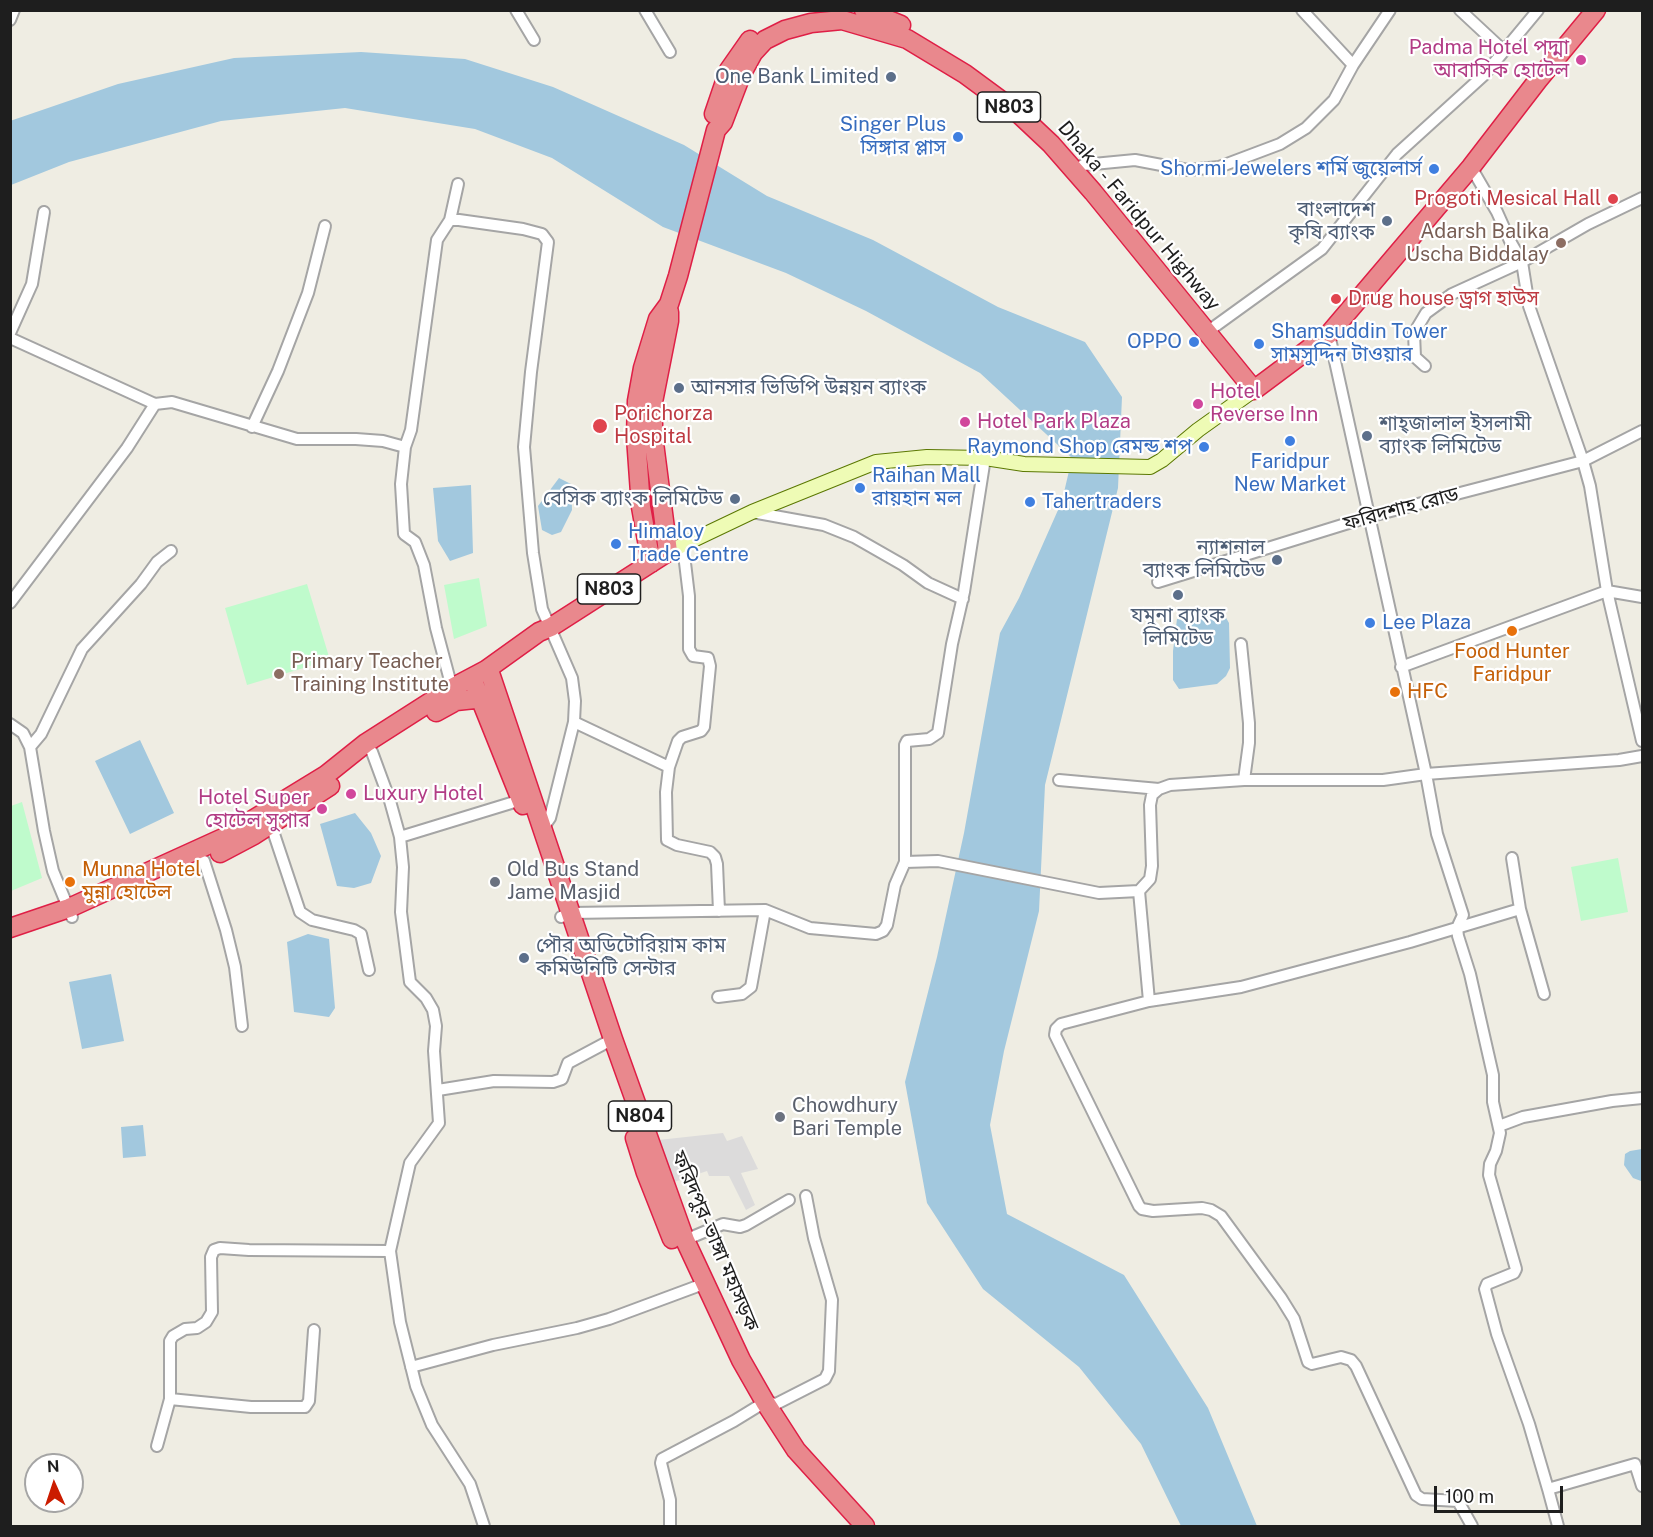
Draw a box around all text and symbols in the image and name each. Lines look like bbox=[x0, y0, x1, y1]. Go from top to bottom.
place label: Padma Hotel পদ্মা আবাসিক হোটেল bbox=[1409, 36, 1569, 83]
marker: Padma Hotel পদ্মা আবাসিক হোটেল bbox=[1574, 53, 1588, 67]
place label: One Bank Limited bbox=[715, 65, 879, 89]
marker: One Bank Limited bbox=[884, 70, 898, 84]
road number: N803 bbox=[978, 92, 1040, 122]
place label: Singer Plus সিঙ্গার প্লাস bbox=[840, 113, 946, 160]
street label: Dhaka - Faridpur Highway bbox=[1053, 116, 1225, 316]
marker: Singer Plus সিঙ্গার প্লাস bbox=[951, 130, 965, 144]
place label: Shormi Jewelers শর্মি জুয়েলার্স bbox=[1160, 157, 1422, 181]
marker: Shormi Jewelers শর্মি জুয়েলার্স bbox=[1427, 162, 1441, 176]
place label: Progoti Mesical Hall bbox=[1414, 187, 1601, 211]
marker: Progoti Mesical Hall bbox=[1606, 192, 1620, 206]
place label: বাংলাদেশ কৃষি ব্যাংক bbox=[1289, 198, 1375, 245]
marker: বাংলাদেশ কৃষি ব্যাংক bbox=[1380, 214, 1394, 228]
place label: Adarsh Balika Uscha Biddalay bbox=[1406, 220, 1549, 267]
marker: Adarsh Balika Uscha Biddalay bbox=[1554, 236, 1568, 250]
place label: Drug house ড্রাগ হাউস bbox=[1348, 287, 1539, 311]
marker: Drug house ড্রাগ হাউস bbox=[1329, 292, 1343, 306]
place label: Shamsuddin Tower সামসুদ্দিন টাওয়ার bbox=[1271, 320, 1448, 367]
place label: OPPO bbox=[1127, 330, 1182, 354]
marker: OPPO bbox=[1187, 335, 1201, 349]
marker: Shamsuddin Tower সামসুদ্দিন টাওয়ার bbox=[1252, 337, 1266, 351]
place label: আনসার ভিডিপি উন্নয়ন ব্যাংক bbox=[691, 376, 926, 400]
place label: Hotel Reverse Inn bbox=[1210, 380, 1318, 427]
marker: আনসার ভিডিপি উন্নয়ন ব্যাংক bbox=[672, 381, 686, 395]
marker: Hotel Reverse Inn bbox=[1191, 397, 1205, 411]
place label: Porichorza Hospital bbox=[614, 402, 713, 449]
place label: Hotel Park Plaza bbox=[977, 410, 1131, 434]
place label: শাহ্জালাল ইসলামী ব্যাংক লিমিটেড bbox=[1379, 412, 1531, 459]
marker: Hotel Park Plaza bbox=[958, 415, 972, 429]
marker: Porichorza Hospital bbox=[591, 417, 609, 435]
marker: শাহ্জালাল ইসলামী ব্যাংক লিমিটেড bbox=[1360, 429, 1374, 443]
marker: Faridpur New Market bbox=[1283, 434, 1297, 448]
place label: Raymond Shop রেমন্ড শপ bbox=[967, 435, 1192, 459]
marker: Raymond Shop রেমন্ড শপ bbox=[1197, 440, 1211, 454]
place label: Faridpur New Market bbox=[1234, 450, 1346, 497]
place label: Raihan Mall রায়হান মল bbox=[872, 464, 981, 511]
marker: Raihan Mall রায়হান মল bbox=[853, 481, 867, 495]
street label: ফরিদশাহ রোড bbox=[1341, 482, 1461, 536]
place label: বেসিক ব্যাংক লিমিটেড bbox=[543, 487, 723, 511]
place label: Tahertraders bbox=[1042, 490, 1162, 514]
marker: বেসিক ব্যাংক লিমিটেড bbox=[728, 492, 742, 506]
marker: Tahertraders bbox=[1023, 495, 1037, 509]
place label: Himaloy Trade Centre bbox=[628, 520, 749, 567]
place label: ন্যাশনাল ব্যাংক লিমিটেড bbox=[1143, 536, 1265, 583]
marker: Himaloy Trade Centre bbox=[609, 537, 623, 551]
marker: ন্যাশনাল ব্যাংক লিমিটেড bbox=[1270, 553, 1284, 567]
road number: N803 bbox=[578, 574, 640, 604]
marker: যমুনা ব্যাংক লিমিটেড bbox=[1171, 588, 1185, 602]
place label: যমুনা ব্যাংক লিমিটেড bbox=[1131, 604, 1225, 651]
place label: Lee Plaza bbox=[1382, 611, 1471, 635]
marker: Lee Plaza bbox=[1363, 616, 1377, 630]
marker: Food Hunter Faridpur bbox=[1505, 624, 1519, 638]
place label: Food Hunter Faridpur bbox=[1454, 640, 1570, 687]
place label: Primary Teacher Training Institute bbox=[291, 650, 449, 697]
marker: Primary Teacher Training Institute bbox=[272, 667, 286, 681]
place label: HFC bbox=[1407, 680, 1448, 704]
marker: HFC bbox=[1388, 685, 1402, 699]
place label: Luxury Hotel bbox=[363, 782, 484, 806]
place label: Hotel Super হোটেল সুপার bbox=[198, 786, 310, 833]
marker: Luxury Hotel bbox=[344, 787, 358, 801]
marker: Hotel Super হোটেল সুপার bbox=[315, 802, 329, 816]
place label: Munna Hotel মুন্না হোটেল bbox=[82, 858, 201, 905]
place label: Old Bus Stand Jame Masjid bbox=[507, 858, 639, 905]
marker: Munna Hotel মুন্না হোটেল bbox=[63, 875, 77, 889]
marker: Old Bus Stand Jame Masjid bbox=[488, 875, 502, 889]
place label: পৌর অডিটোরিয়াম কাম কমিউনিটি সেন্টার bbox=[536, 934, 726, 981]
marker: পৌর অডিটোরিয়াম কাম কমিউনিটি সেন্টার bbox=[517, 951, 531, 965]
place label: Chowdhury Bari Temple bbox=[792, 1094, 902, 1141]
road number: N804 bbox=[608, 1101, 672, 1131]
marker: Chowdhury Bari Temple bbox=[773, 1110, 787, 1124]
street label: ফরিদপুর-ভাঙ্গা মহাসড়ক bbox=[666, 1147, 764, 1335]
north arrow bbox=[24, 1453, 84, 1513]
text: N bbox=[46, 1457, 60, 1476]
scale bar bbox=[1437, 1474, 1566, 1512]
text: 100 m bbox=[1445, 1486, 1494, 1507]

